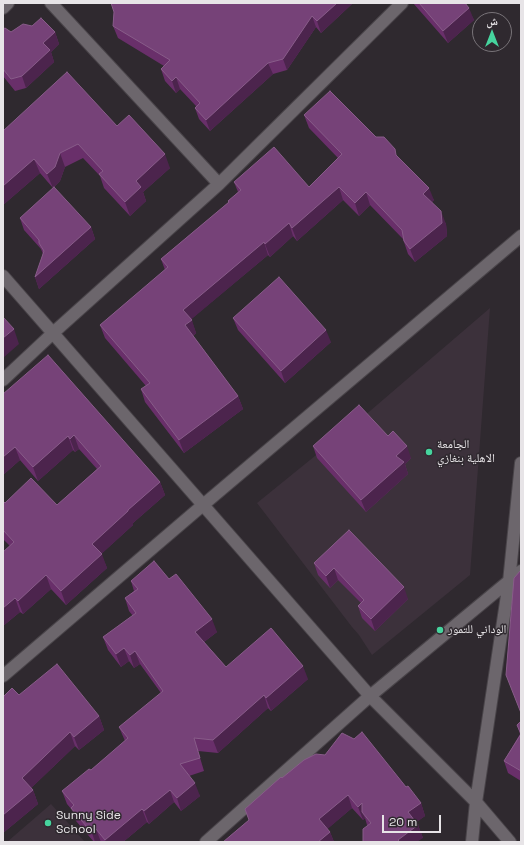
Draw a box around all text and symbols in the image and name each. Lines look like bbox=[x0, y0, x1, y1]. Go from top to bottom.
north arrow bbox=[472, 12, 512, 52]
text: ش bbox=[486, 14, 498, 28]
place label: الجامعة الاهلية بنغازي bbox=[437, 438, 495, 466]
marker: الجامعة الاهلية بنغازي bbox=[424, 447, 434, 457]
place label: الوداني للتمور bbox=[448, 623, 506, 637]
marker: الوداني للتمور bbox=[435, 625, 445, 635]
scale bar bbox=[384, 807, 443, 833]
place label: Sunny Side School bbox=[56, 809, 121, 837]
text: 20 m bbox=[389, 814, 417, 830]
marker: Sunny Side School bbox=[43, 818, 53, 828]

